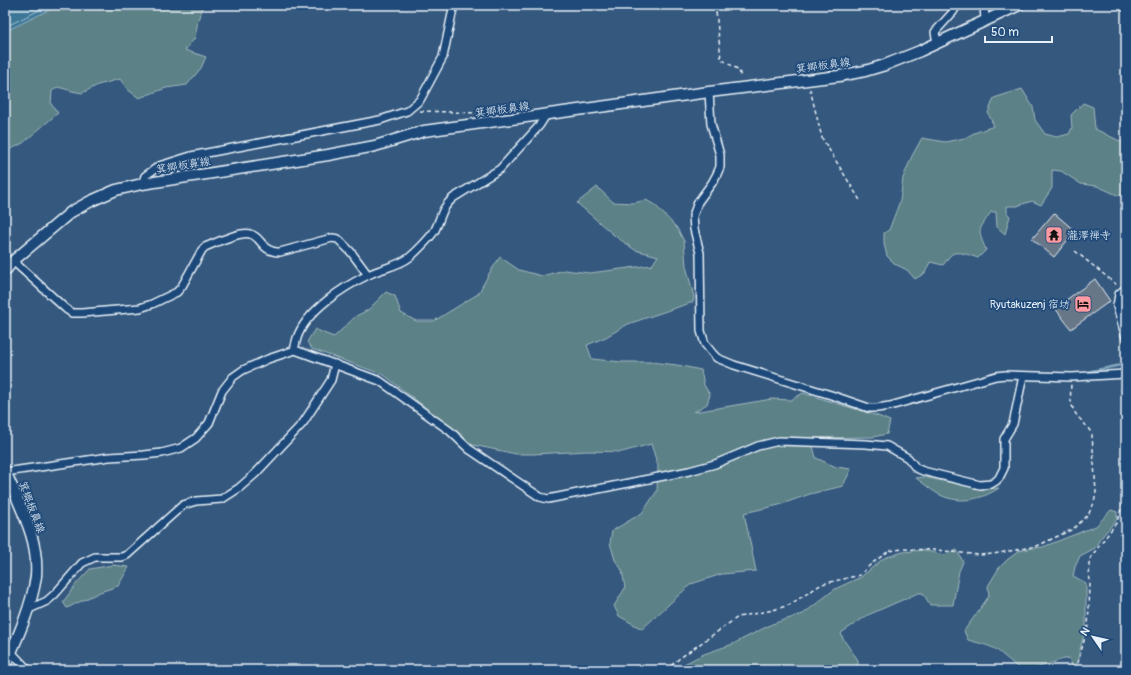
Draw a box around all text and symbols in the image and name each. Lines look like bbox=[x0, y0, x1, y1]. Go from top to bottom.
scale bar bbox=[985, 18, 1052, 44]
text: 50 m bbox=[991, 25, 1019, 40]
street label: 箕郷板鼻線 bbox=[795, 55, 851, 76]
street label: 箕郷板鼻線 bbox=[474, 99, 530, 120]
street label: 箕郷板鼻線 bbox=[155, 155, 211, 176]
temple icon: 瀧澤禅寺 bbox=[1044, 225, 1064, 245]
place label: 瀧澤禅寺 bbox=[1067, 229, 1111, 242]
hotel icon: Ryutakuzenj 宿坊 bbox=[1073, 294, 1093, 314]
place label: Ryutakuzenj 宿坊 bbox=[990, 298, 1070, 311]
street label: 箕郷板鼻線 bbox=[16, 479, 47, 535]
north arrow bbox=[1073, 617, 1113, 657]
text: N bbox=[1078, 625, 1093, 638]

